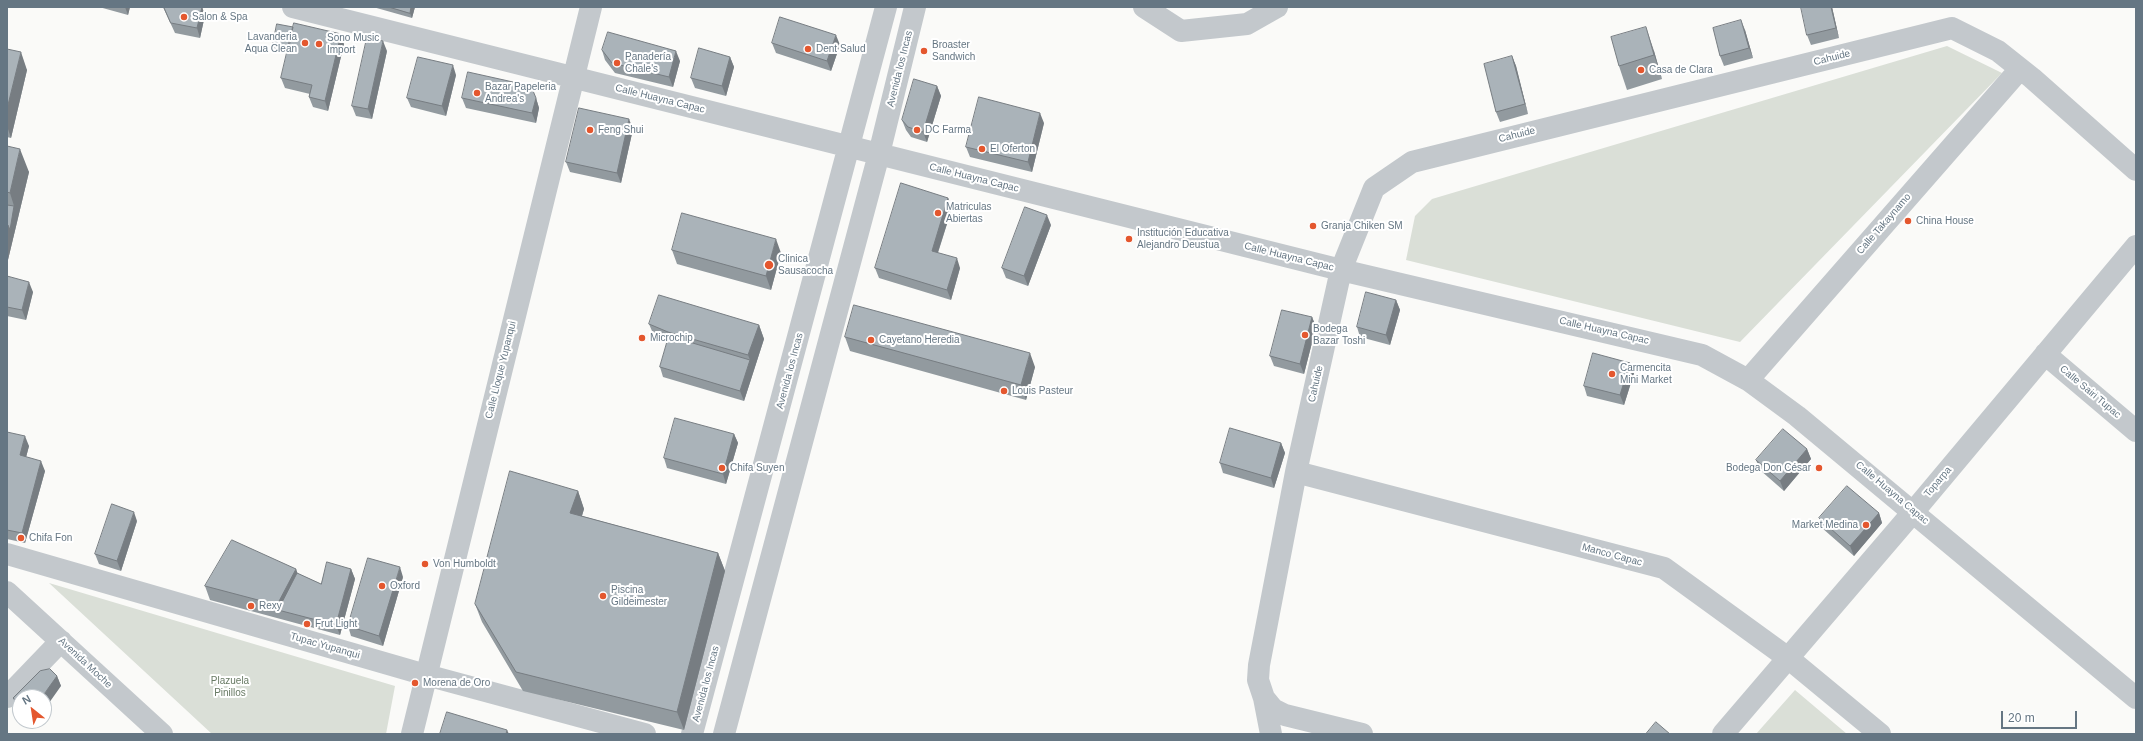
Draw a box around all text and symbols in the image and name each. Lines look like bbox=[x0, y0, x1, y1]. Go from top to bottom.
place label: Salon & Spa bbox=[192, 11, 248, 23]
marker: Salon & Spa bbox=[179, 12, 189, 22]
street label: Avenida los Incas bbox=[885, 30, 915, 108]
place label: Lavanderia Aqua Clean bbox=[245, 31, 297, 54]
place label: Sono Music Import bbox=[327, 32, 379, 56]
marker: Lavanderia Aqua Clean bbox=[300, 38, 310, 48]
marker: Sono Music Import bbox=[314, 39, 324, 49]
place label: Broaster Sandwich bbox=[932, 39, 975, 62]
place label: Dent Salud bbox=[816, 43, 865, 55]
marker: Dent Salud bbox=[803, 44, 813, 54]
marker: Broaster Sandwich bbox=[919, 46, 929, 56]
street label: Cahuide bbox=[1812, 48, 1852, 68]
place label: Panadería Chale's bbox=[625, 51, 671, 74]
marker: Panadería Chale's bbox=[612, 58, 622, 68]
place label: Casa de Clara bbox=[1649, 64, 1713, 76]
marker: Casa de Clara bbox=[1636, 65, 1646, 75]
place label: Bazar Papeleria Andrea's bbox=[485, 81, 556, 104]
street label: Calle Huayna Capac bbox=[614, 82, 706, 116]
marker: Bazar Papeleria Andrea's bbox=[472, 88, 482, 98]
place label: Feng Shui bbox=[598, 124, 644, 136]
place label: DC Farma bbox=[925, 124, 971, 136]
marker: Feng Shui bbox=[585, 125, 595, 135]
marker: DC Farma bbox=[912, 125, 922, 135]
street label: Cahuide bbox=[1497, 125, 1537, 145]
place label: El Oferton bbox=[990, 143, 1035, 155]
marker: El Oferton bbox=[977, 144, 987, 154]
street label: Calle Huayna Capac bbox=[928, 161, 1020, 195]
street label: Calle Takaynamo bbox=[1854, 191, 1914, 257]
place label: Matriculas Abiertas bbox=[946, 201, 992, 224]
marker: Matriculas Abiertas bbox=[933, 208, 943, 218]
place label: China House bbox=[1916, 215, 1974, 227]
marker: China House bbox=[1903, 216, 1913, 226]
place label: Granja Chiken SM bbox=[1321, 220, 1403, 232]
marker: Granja Chiken SM bbox=[1308, 221, 1318, 231]
place label: Institución Educativa Alejandro Deustua bbox=[1137, 227, 1229, 250]
marker: Institución Educativa Alejandro Deustua bbox=[1124, 234, 1134, 244]
street label: Calle Huayna Capac bbox=[1243, 240, 1335, 274]
place label: Clinica Sausacocha bbox=[778, 253, 833, 276]
marker: Clinica Sausacocha bbox=[763, 259, 775, 271]
street label: Calle Huayna Capac bbox=[1558, 315, 1650, 347]
street label: Calle Lloque Yupanqui bbox=[483, 320, 519, 420]
place label: Bodega Bazar Toshi bbox=[1313, 323, 1365, 346]
marker: Bodega Bazar Toshi bbox=[1300, 330, 1310, 340]
place label: Microchip bbox=[650, 332, 693, 344]
street label: Avenida los Incas bbox=[774, 332, 806, 410]
marker: Microchip bbox=[637, 333, 647, 343]
place label: Cayetano Heredia bbox=[879, 334, 960, 346]
marker: Cayetano Heredia bbox=[866, 335, 876, 345]
place label: Carmencita Mini Market bbox=[1620, 362, 1672, 386]
street label: Calle Sairi Tupac bbox=[2057, 363, 2123, 421]
street label: Cahuide bbox=[1306, 365, 1326, 403]
marker: Carmencita Mini Market bbox=[1607, 369, 1617, 379]
place label: Louis Pasteur bbox=[1012, 385, 1073, 397]
marker: Louis Pasteur bbox=[999, 386, 1009, 396]
street label: Calle Huayna Capac bbox=[1853, 459, 1931, 527]
place label: Chifa Suyen bbox=[730, 462, 784, 474]
place label: Bodega Don César bbox=[1726, 462, 1811, 474]
marker: Chifa Suyen bbox=[717, 463, 727, 473]
marker: Bodega Don César bbox=[1814, 463, 1824, 473]
street label: Toparpa bbox=[1922, 464, 1954, 500]
place label: Market Medina bbox=[1792, 519, 1858, 531]
marker: Market Medina bbox=[1861, 520, 1871, 530]
place label: Chifa Fon bbox=[29, 532, 72, 544]
marker: Chifa Fon bbox=[16, 533, 26, 543]
street label: Manco Capac bbox=[1581, 541, 1643, 569]
place label: Von Humboldt bbox=[433, 558, 496, 570]
marker: Von Humboldt bbox=[420, 559, 430, 569]
place label: Oxford bbox=[390, 580, 420, 592]
marker: Oxford bbox=[377, 581, 387, 591]
place label: Piscina Gildeimester bbox=[611, 584, 667, 608]
marker: Piscina Gildeimester bbox=[598, 591, 608, 601]
place label: Rexy bbox=[259, 600, 282, 612]
marker: Rexy bbox=[246, 601, 256, 611]
place label: Frut Light bbox=[315, 618, 357, 630]
marker: Frut Light bbox=[302, 619, 312, 629]
street label: Tupac Yupanqui bbox=[289, 630, 361, 662]
street label: Avenida Moche bbox=[56, 635, 114, 691]
street label: Avenida los Incas bbox=[690, 645, 722, 723]
park label: Plazuela Pinillos bbox=[211, 675, 249, 698]
place label: Morena de Oro bbox=[423, 677, 490, 689]
marker: Morena de Oro bbox=[410, 678, 420, 688]
north arrow bbox=[12, 689, 52, 729]
text: N bbox=[20, 692, 33, 707]
scale bar bbox=[2003, 703, 2079, 729]
text: 20 m bbox=[2008, 711, 2035, 725]

